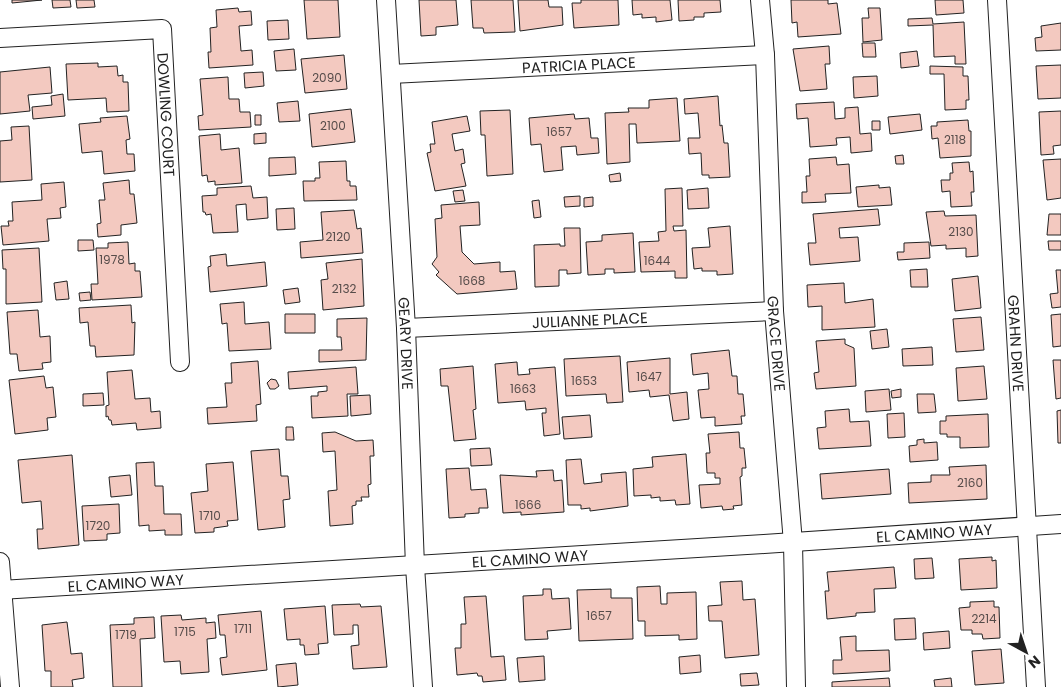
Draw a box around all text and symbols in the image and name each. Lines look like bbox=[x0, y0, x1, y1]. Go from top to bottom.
street label: PATRICIA PLACE bbox=[521, 51, 636, 78]
street label: DOWLING COURT bbox=[153, 52, 180, 177]
house number: 2090 bbox=[312, 69, 342, 86]
house number: 2100 bbox=[320, 117, 346, 134]
house number: 1657 bbox=[546, 123, 572, 140]
house number: 2118 bbox=[944, 131, 966, 148]
house number: 2130 bbox=[948, 223, 974, 240]
house number: 2120 bbox=[325, 228, 351, 245]
house number: 1978 bbox=[99, 251, 125, 268]
house number: 1644 bbox=[644, 252, 671, 269]
house number: 1668 bbox=[459, 272, 485, 289]
house number: 2132 bbox=[332, 280, 356, 297]
street label: GRAHN DRIVE bbox=[1003, 294, 1030, 393]
street label: GRACE DRIVE bbox=[763, 295, 791, 392]
street label: GEARY DRIVE bbox=[394, 296, 419, 390]
street label: JULIANNE PLACE bbox=[531, 306, 648, 333]
house number: 1647 bbox=[636, 368, 662, 385]
house number: 1653 bbox=[571, 372, 597, 389]
house number: 1663 bbox=[510, 380, 536, 397]
house number: 2160 bbox=[957, 474, 983, 491]
house number: 1666 bbox=[515, 496, 541, 513]
house number: 1710 bbox=[199, 507, 221, 524]
house number: 1720 bbox=[86, 517, 110, 534]
street label: EL CAMINO WAY bbox=[875, 518, 993, 547]
street label: EL CAMINO WAY bbox=[471, 544, 589, 572]
street label: EL CAMINO WAY bbox=[67, 568, 185, 596]
house number: 1657 bbox=[586, 607, 612, 624]
house number: 2214 bbox=[971, 610, 997, 627]
house number: 1711 bbox=[234, 620, 252, 637]
house number: 1715 bbox=[174, 623, 196, 640]
house number: 1719 bbox=[115, 626, 137, 643]
north arrow bbox=[1001, 627, 1051, 677]
text: N bbox=[1024, 651, 1045, 673]

